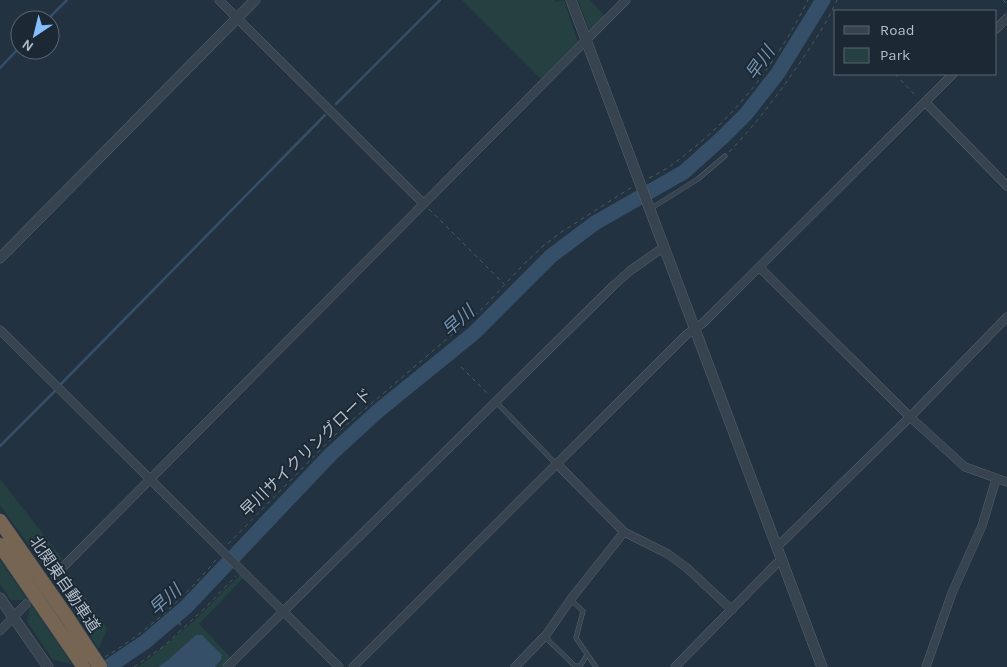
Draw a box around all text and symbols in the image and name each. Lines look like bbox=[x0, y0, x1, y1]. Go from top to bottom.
north arrow bbox=[10, 10, 60, 60]
legend bbox=[834, 10, 997, 75]
text: Road bbox=[880, 21, 915, 39]
text: N bbox=[19, 35, 37, 55]
water label: 早川 bbox=[741, 40, 780, 84]
text: Park bbox=[880, 46, 910, 64]
water label: 早川 bbox=[437, 299, 480, 341]
street label: 早川サイクリングロード bbox=[236, 384, 376, 520]
street label: 北関東自動車道 bbox=[26, 532, 104, 636]
water label: 早川 bbox=[144, 578, 187, 620]

